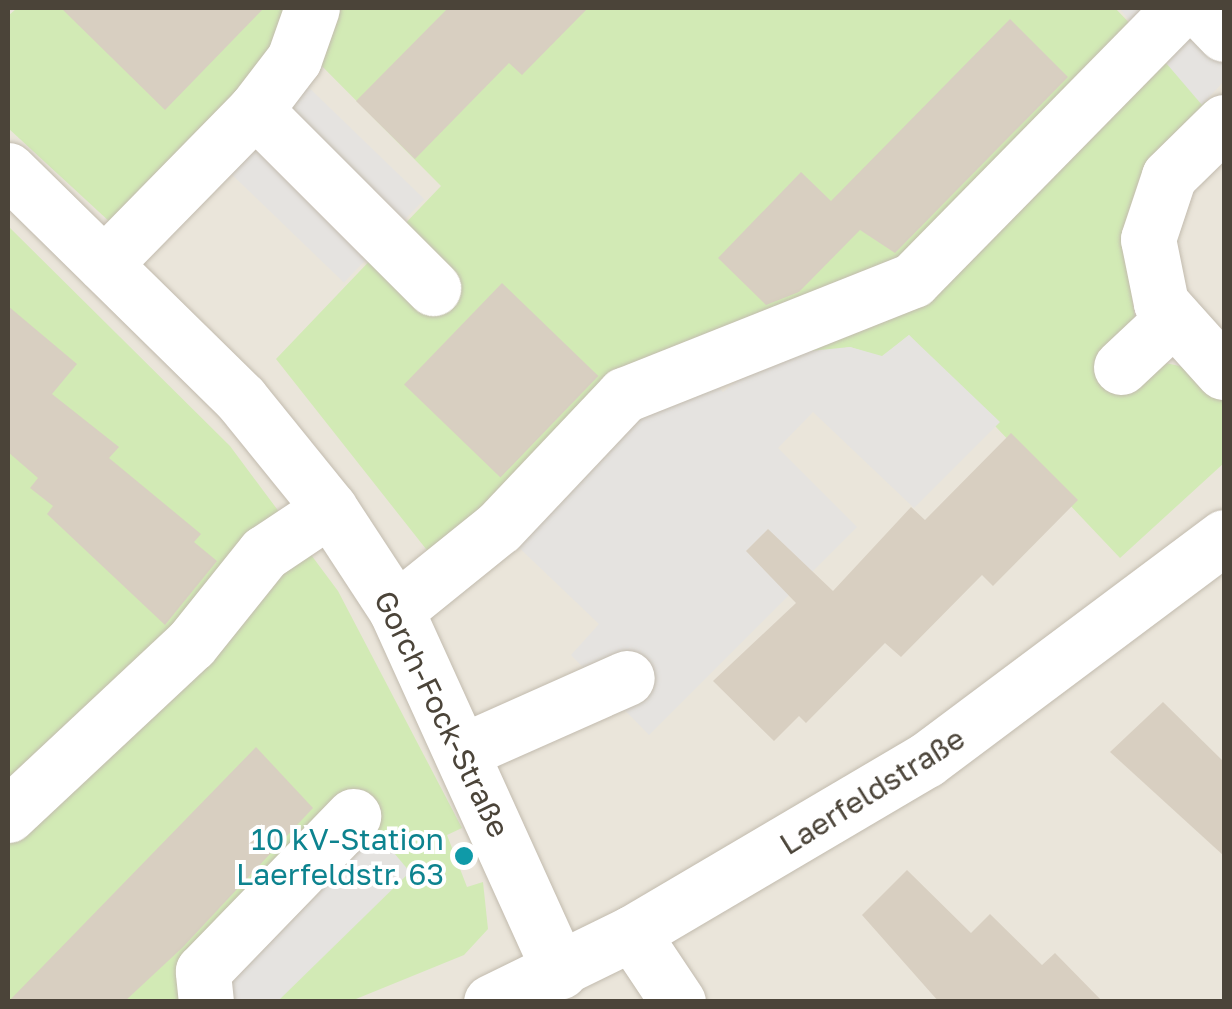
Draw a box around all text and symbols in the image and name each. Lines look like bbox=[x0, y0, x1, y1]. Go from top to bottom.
street label: Gorch-Fock-Straße bbox=[367, 585, 517, 843]
street label: Laerfeldstraße bbox=[773, 720, 971, 862]
place label: 10 kV-Station Laerfeldstr. 63 bbox=[236, 821, 444, 892]
marker: 10 kV-Station Laerfeldstr. 63 bbox=[453, 845, 475, 867]

